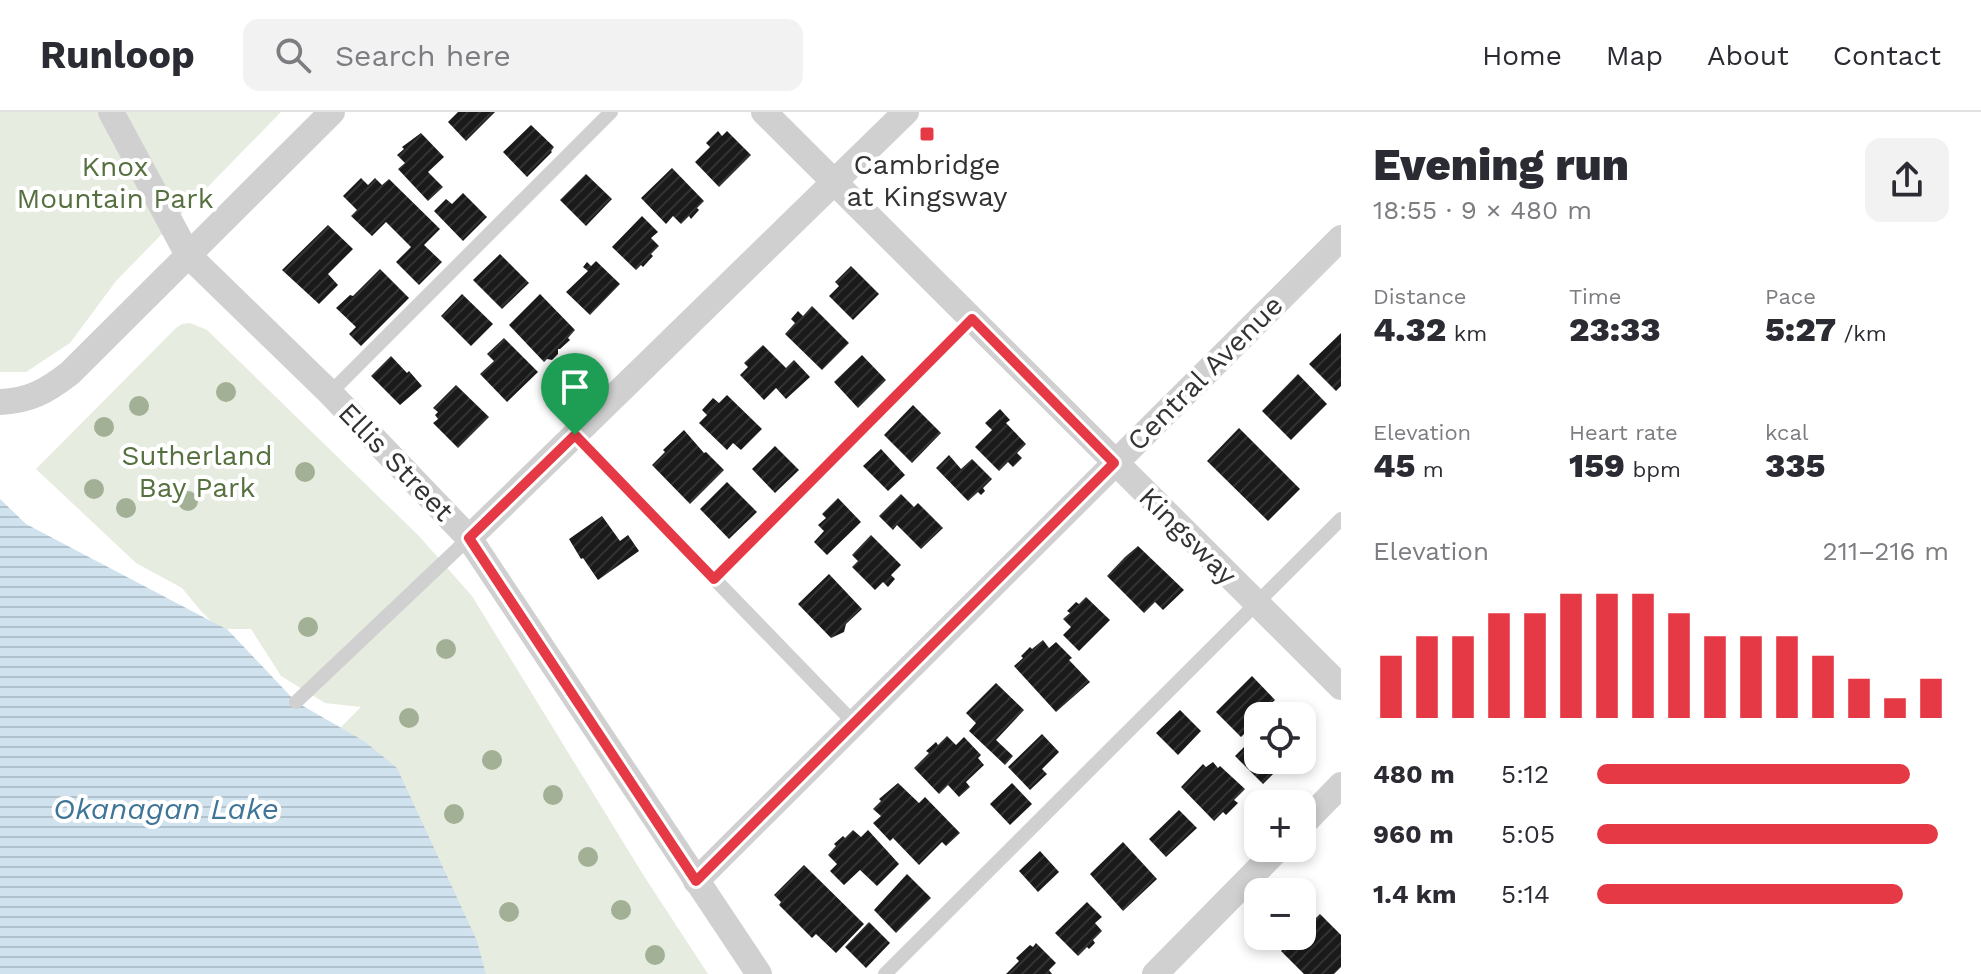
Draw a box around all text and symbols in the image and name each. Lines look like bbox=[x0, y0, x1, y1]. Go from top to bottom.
search box bbox=[243, 19, 803, 91]
text: Runloop bbox=[40, 33, 195, 77]
icon: search bbox=[271, 33, 315, 77]
text: Search here bbox=[335, 38, 511, 73]
text: Home bbox=[1482, 39, 1562, 72]
text: Map bbox=[1606, 39, 1663, 72]
text: About bbox=[1707, 39, 1789, 72]
text: Contact bbox=[1833, 39, 1941, 72]
marker: Cambridge at Kingsway bbox=[918, 125, 936, 143]
button: share bbox=[1865, 138, 1949, 222]
text: Evening run bbox=[1373, 139, 1629, 191]
place label: Cambridge at Kingsway bbox=[846, 148, 1008, 213]
park label: Knox Mountain Park bbox=[16, 150, 214, 215]
text: 18:55 · 9 × 480 m bbox=[1373, 195, 1592, 225]
text: Distance bbox=[1373, 284, 1467, 309]
text: Time bbox=[1569, 284, 1621, 309]
text: Pace bbox=[1765, 284, 1816, 309]
street label: Central Avenue bbox=[1120, 288, 1290, 458]
text: 4.32 bbox=[1373, 309, 1446, 349]
text: 23:33 bbox=[1569, 309, 1661, 349]
text: 5:27 bbox=[1765, 309, 1836, 349]
text: km bbox=[1446, 321, 1487, 346]
text: /km bbox=[1836, 321, 1887, 346]
pin bbox=[541, 353, 609, 435]
icon: arrive bbox=[553, 365, 597, 409]
street label: Ellis Street bbox=[332, 396, 461, 528]
text: Elevation bbox=[1373, 420, 1471, 445]
text: Heart rate bbox=[1569, 420, 1678, 445]
text: kcal bbox=[1765, 420, 1809, 445]
park label: Sutherland Bay Park bbox=[121, 439, 273, 504]
text: 45 bbox=[1373, 445, 1415, 485]
text: 159 bbox=[1569, 445, 1625, 485]
text: 335 bbox=[1765, 445, 1825, 485]
text: m bbox=[1415, 457, 1444, 482]
text: bpm bbox=[1625, 457, 1681, 482]
street label: Kingsway bbox=[1132, 480, 1244, 592]
text: Elevation bbox=[1373, 536, 1489, 566]
text: 211–216 m bbox=[1823, 536, 1949, 566]
map controls bbox=[1244, 702, 1316, 950]
button: locate bbox=[1244, 702, 1316, 774]
text: 480 m bbox=[1373, 759, 1455, 789]
text: 5:12 bbox=[1501, 759, 1549, 789]
button: + bbox=[1244, 790, 1316, 862]
water label: Okanagan Lake bbox=[53, 791, 279, 826]
text: 960 m bbox=[1373, 819, 1454, 849]
text: 5:05 bbox=[1501, 819, 1555, 849]
button: − bbox=[1244, 878, 1316, 950]
text: 1.4 km bbox=[1373, 879, 1457, 909]
text: 5:14 bbox=[1501, 879, 1550, 909]

